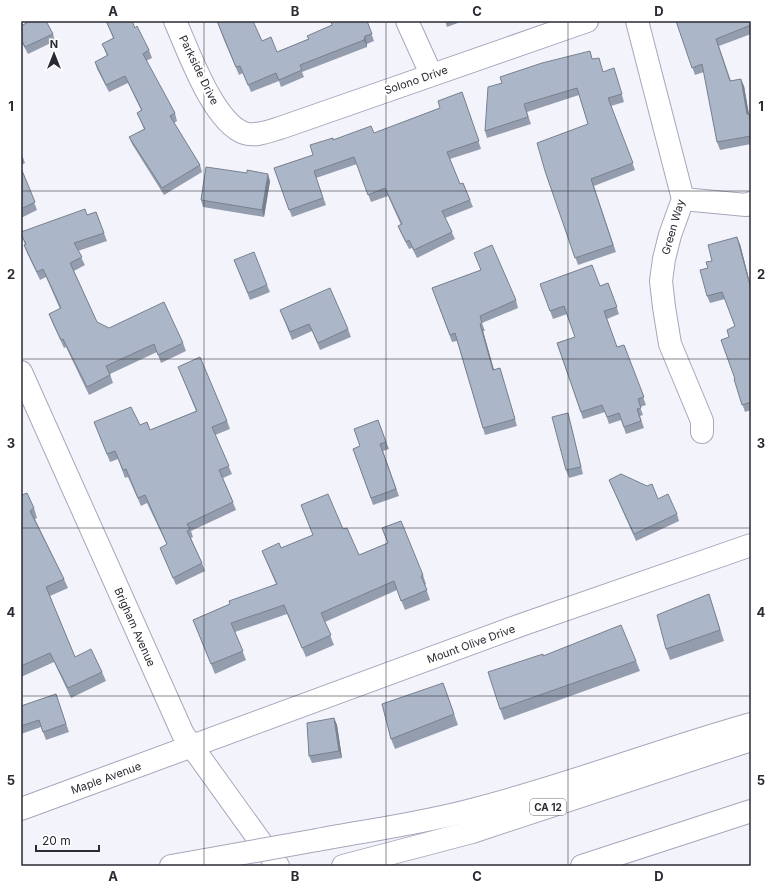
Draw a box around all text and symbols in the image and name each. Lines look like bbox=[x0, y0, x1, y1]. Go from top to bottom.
text: A bbox=[108, 3, 118, 19]
text: B bbox=[291, 3, 300, 19]
text: C bbox=[472, 3, 482, 19]
text: D bbox=[654, 3, 664, 19]
street label: Parkside Drive bbox=[176, 33, 222, 107]
north arrow bbox=[34, 34, 74, 74]
text: N bbox=[50, 37, 58, 51]
street label: Solono Drive bbox=[382, 63, 450, 97]
text: 1 bbox=[8, 98, 14, 114]
text: 1 bbox=[758, 98, 764, 114]
street label: Green Way bbox=[658, 198, 688, 256]
text: 2 bbox=[7, 266, 15, 282]
text: 2 bbox=[757, 266, 765, 282]
text: 3 bbox=[7, 435, 15, 451]
text: 3 bbox=[757, 435, 765, 451]
street label: Brigham Avenue bbox=[111, 585, 159, 669]
text: 4 bbox=[7, 604, 16, 620]
text: 4 bbox=[757, 604, 766, 620]
street label: Mount Olive Drive bbox=[425, 622, 517, 666]
street label: Maple Avenue bbox=[69, 759, 143, 797]
text: 5 bbox=[7, 772, 15, 788]
text: 5 bbox=[757, 772, 765, 788]
road number: CA 12 bbox=[530, 799, 566, 815]
scale bar bbox=[36, 827, 99, 853]
text: 20 m bbox=[42, 833, 71, 848]
text: A bbox=[108, 868, 118, 884]
text: B bbox=[291, 868, 300, 884]
text: C bbox=[472, 868, 482, 884]
text: D bbox=[654, 868, 664, 884]

